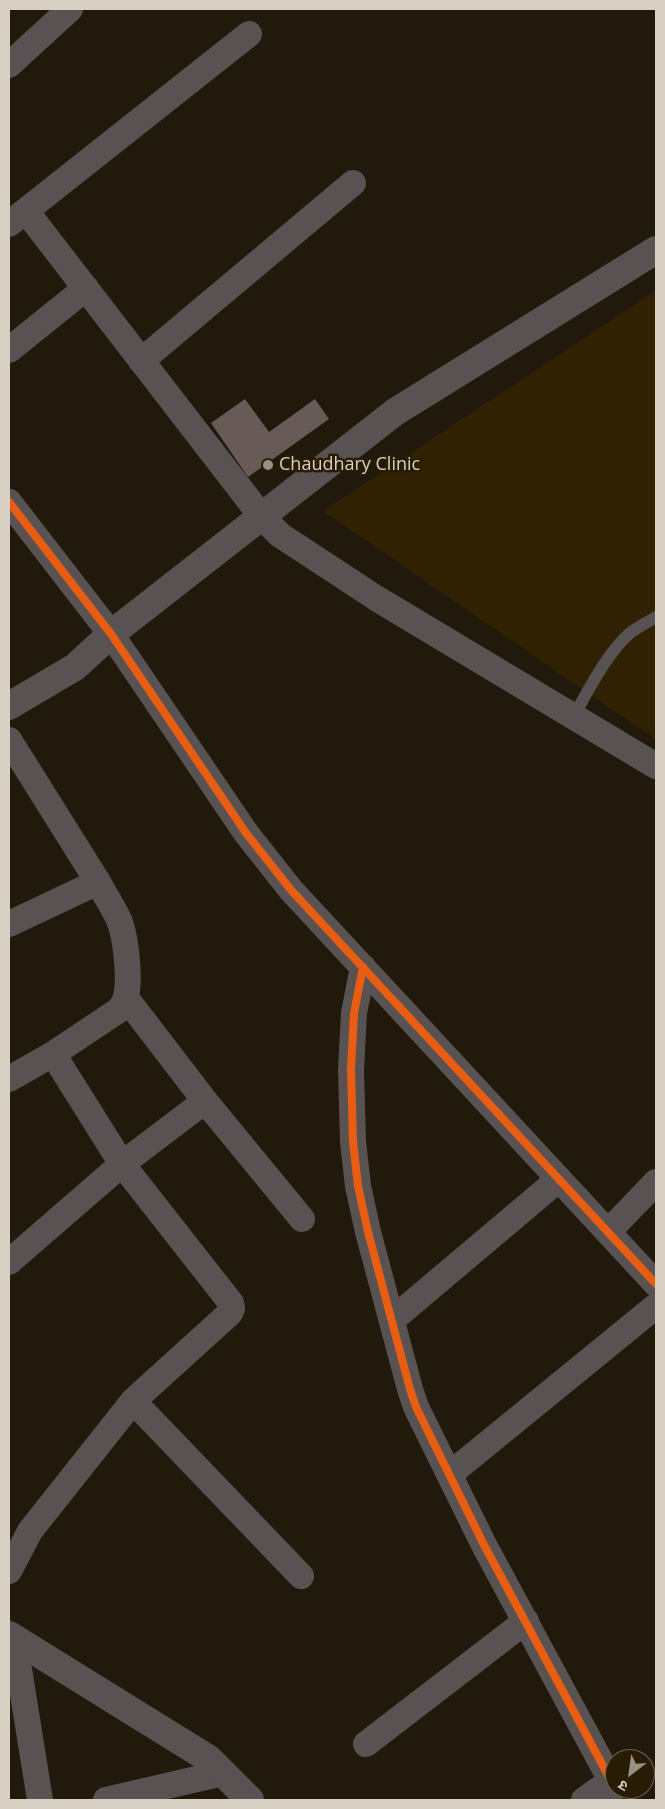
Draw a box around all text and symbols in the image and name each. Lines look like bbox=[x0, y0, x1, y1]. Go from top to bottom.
place label: Chaudhary Clinic bbox=[279, 454, 420, 476]
marker: Chaudhary Clinic bbox=[261, 458, 275, 472]
north arrow bbox=[605, 1749, 655, 1799]
text: उ bbox=[614, 1776, 631, 1797]

